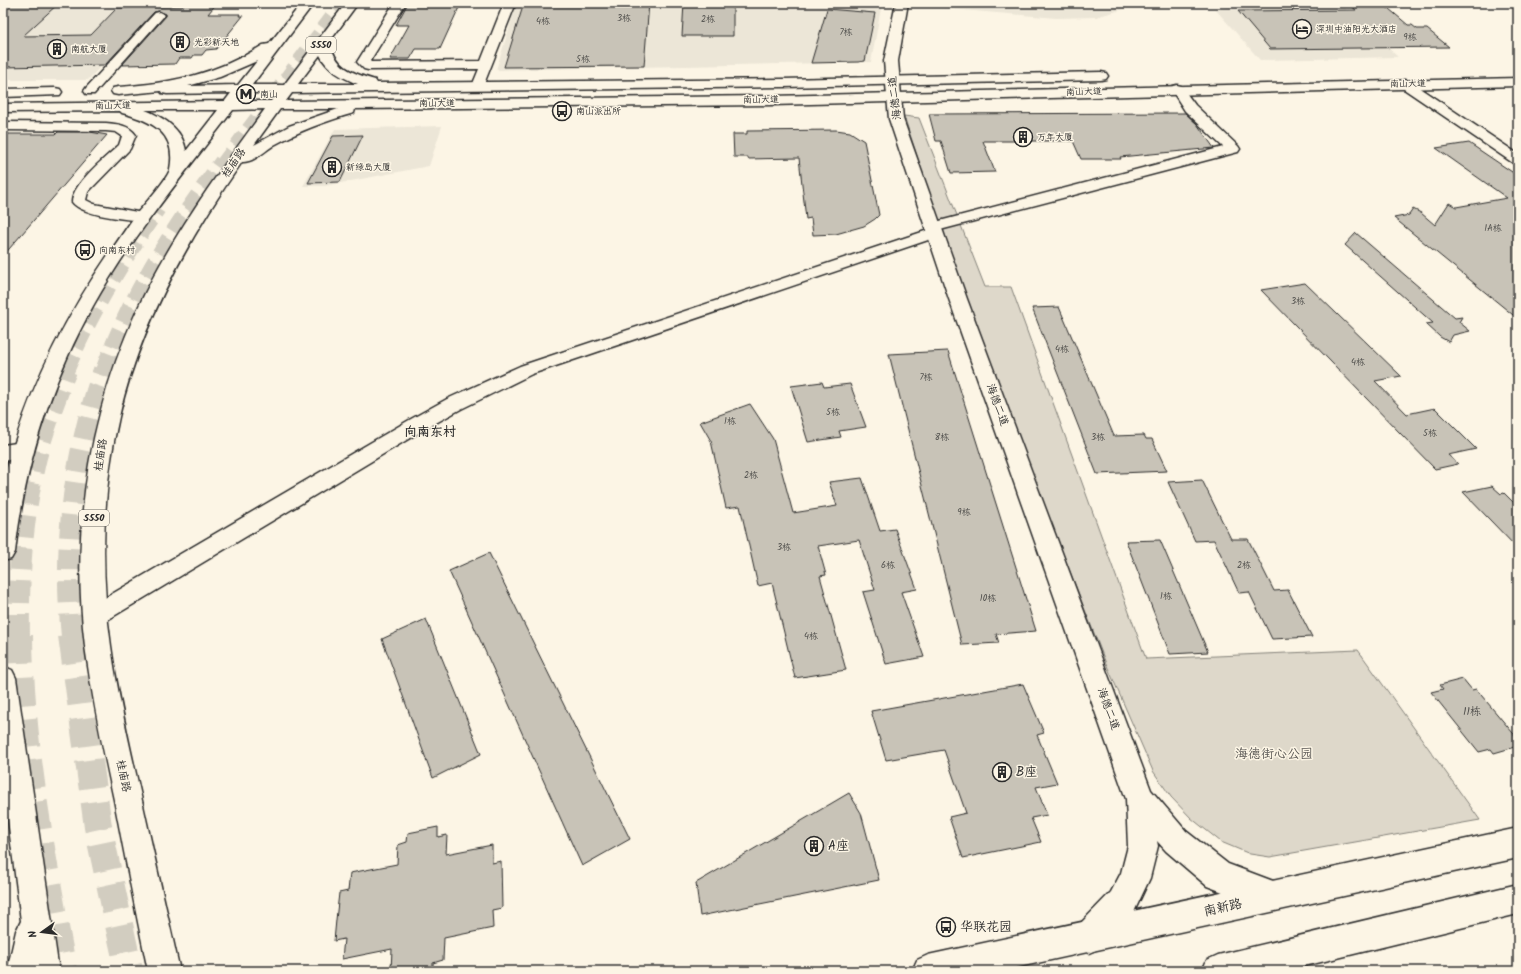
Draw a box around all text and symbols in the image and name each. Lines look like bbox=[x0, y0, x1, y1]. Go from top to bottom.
house number: 3栋 bbox=[617, 11, 631, 26]
house number: 2栋 bbox=[701, 12, 715, 27]
house number: 4栋 bbox=[536, 14, 550, 29]
hotel icon: 深圳中油阳光大酒店 bbox=[1291, 18, 1313, 40]
place label: 深圳中油阳光大酒店 bbox=[1316, 22, 1397, 37]
house number: 7栋 bbox=[839, 25, 853, 40]
house number: 9栋 bbox=[1403, 30, 1417, 45]
building icon: 光彩新天地 bbox=[169, 31, 191, 53]
place label: 光彩新天地 bbox=[194, 35, 239, 50]
road number: S550 bbox=[306, 37, 336, 53]
building icon: 南航大厦 bbox=[46, 38, 68, 60]
place label: 南航大厦 bbox=[71, 42, 107, 57]
house number: 5栋 bbox=[576, 52, 590, 67]
street label: 海德二道 bbox=[883, 75, 907, 121]
street label: 南山大道 bbox=[1390, 76, 1426, 92]
metro station icon: 南山 bbox=[235, 83, 257, 105]
street label: 南山大道 bbox=[1066, 84, 1102, 100]
place label: 南山 bbox=[260, 87, 278, 102]
street label: 南山大道 bbox=[743, 92, 779, 108]
street label: 南山大道 bbox=[419, 96, 455, 111]
street label: 南山大道 bbox=[95, 98, 131, 114]
bus stop icon: 南山派出所 bbox=[551, 100, 573, 122]
place label: 南山派出所 bbox=[576, 104, 621, 119]
building icon: 万年大厦 bbox=[1012, 126, 1034, 148]
place label: 万年大厦 bbox=[1037, 130, 1073, 145]
street label: 桂庙路 bbox=[217, 144, 251, 182]
building icon: 新绿岛大厦 bbox=[321, 156, 343, 178]
place label: 新绿岛大厦 bbox=[346, 160, 391, 175]
house number: 1A栋 bbox=[1484, 221, 1502, 236]
bus stop icon: 向南东村 bbox=[74, 239, 96, 261]
place label: 向南东村 bbox=[99, 243, 135, 258]
house number: 3栋 bbox=[1291, 294, 1305, 309]
house number: 4栋 bbox=[1055, 342, 1069, 357]
house number: 4栋 bbox=[1351, 355, 1365, 370]
house number: 7栋 bbox=[919, 370, 933, 385]
street label: 海德二道 bbox=[981, 381, 1013, 429]
house number: 5栋 bbox=[826, 405, 840, 420]
house number: 1栋 bbox=[724, 414, 736, 429]
district label: 向南东村 bbox=[404, 422, 456, 443]
house number: 5栋 bbox=[1423, 426, 1437, 441]
house number: 8栋 bbox=[935, 430, 949, 445]
house number: 3栋 bbox=[1091, 430, 1105, 445]
street label: 桂庙路 bbox=[90, 437, 112, 473]
house number: 2栋 bbox=[744, 468, 758, 483]
house number: 9栋 bbox=[957, 505, 971, 520]
road number: S550 bbox=[79, 510, 109, 526]
house number: 3栋 bbox=[777, 540, 791, 555]
house number: 6栋 bbox=[881, 558, 895, 573]
house number: 2栋 bbox=[1237, 558, 1251, 573]
house number: 1栋 bbox=[1160, 589, 1172, 604]
house number: 10栋 bbox=[980, 591, 996, 606]
house number: 4栋 bbox=[804, 629, 818, 644]
street label: 海德二道 bbox=[1092, 685, 1124, 733]
house number: 11栋 bbox=[1463, 703, 1481, 721]
park label: 海德街心公园 bbox=[1235, 744, 1313, 765]
street label: 桂庙路 bbox=[111, 758, 135, 794]
building icon: B座 bbox=[991, 761, 1013, 783]
place label: B座 bbox=[1016, 762, 1037, 783]
building icon: A座 bbox=[803, 835, 825, 857]
place label: A座 bbox=[828, 836, 849, 857]
street label: 南新路 bbox=[1202, 893, 1244, 923]
north arrow bbox=[22, 912, 62, 952]
bus stop icon: 华联花园 bbox=[935, 916, 957, 938]
place label: 华联花园 bbox=[960, 917, 1012, 938]
text: N bbox=[24, 929, 43, 940]

